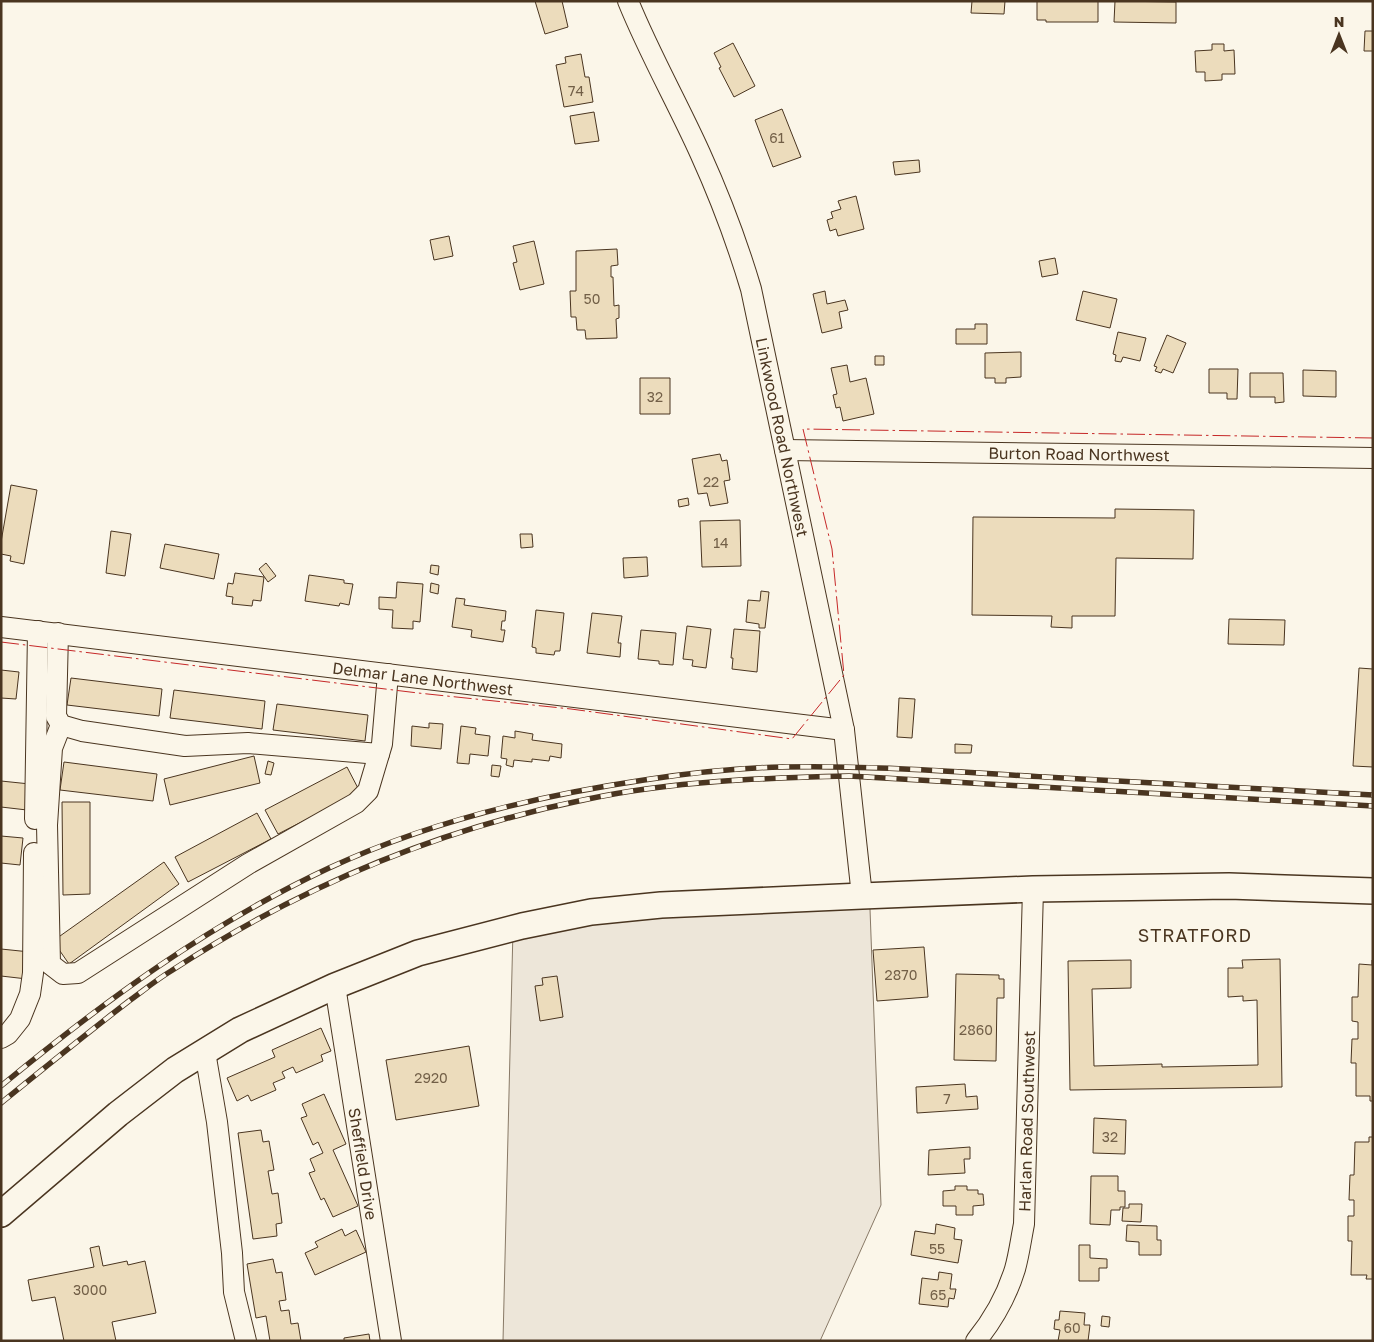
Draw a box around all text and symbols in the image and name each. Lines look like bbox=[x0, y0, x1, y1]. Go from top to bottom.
north arrow bbox=[1314, 10, 1364, 60]
text: N bbox=[1334, 13, 1344, 30]
house number: 74 bbox=[568, 82, 584, 99]
house number: 61 bbox=[769, 129, 785, 146]
house number: 50 bbox=[584, 290, 600, 307]
street label: Linkwood Road Northwest bbox=[752, 336, 813, 539]
house number: 32 bbox=[647, 388, 663, 405]
street label: Burton Road Northwest bbox=[988, 443, 1170, 465]
house number: 22 bbox=[703, 473, 719, 490]
house number: 14 bbox=[713, 534, 729, 551]
street label: Delmar Lane Northwest bbox=[331, 658, 514, 700]
district label: STRATFORD bbox=[1138, 924, 1252, 946]
house number: 2870 bbox=[885, 966, 917, 983]
house number: 2860 bbox=[959, 1021, 993, 1038]
street label: Harlan Road Southwest bbox=[1014, 1030, 1039, 1212]
house number: 2920 bbox=[414, 1069, 448, 1086]
house number: 7 bbox=[943, 1090, 951, 1107]
street label: Sheffield Drive bbox=[344, 1106, 382, 1221]
house number: 32 bbox=[1102, 1128, 1118, 1145]
house number: 55 bbox=[929, 1240, 945, 1257]
house number: 3000 bbox=[73, 1281, 107, 1298]
house number: 65 bbox=[930, 1286, 946, 1303]
house number: 60 bbox=[1063, 1319, 1081, 1336]

